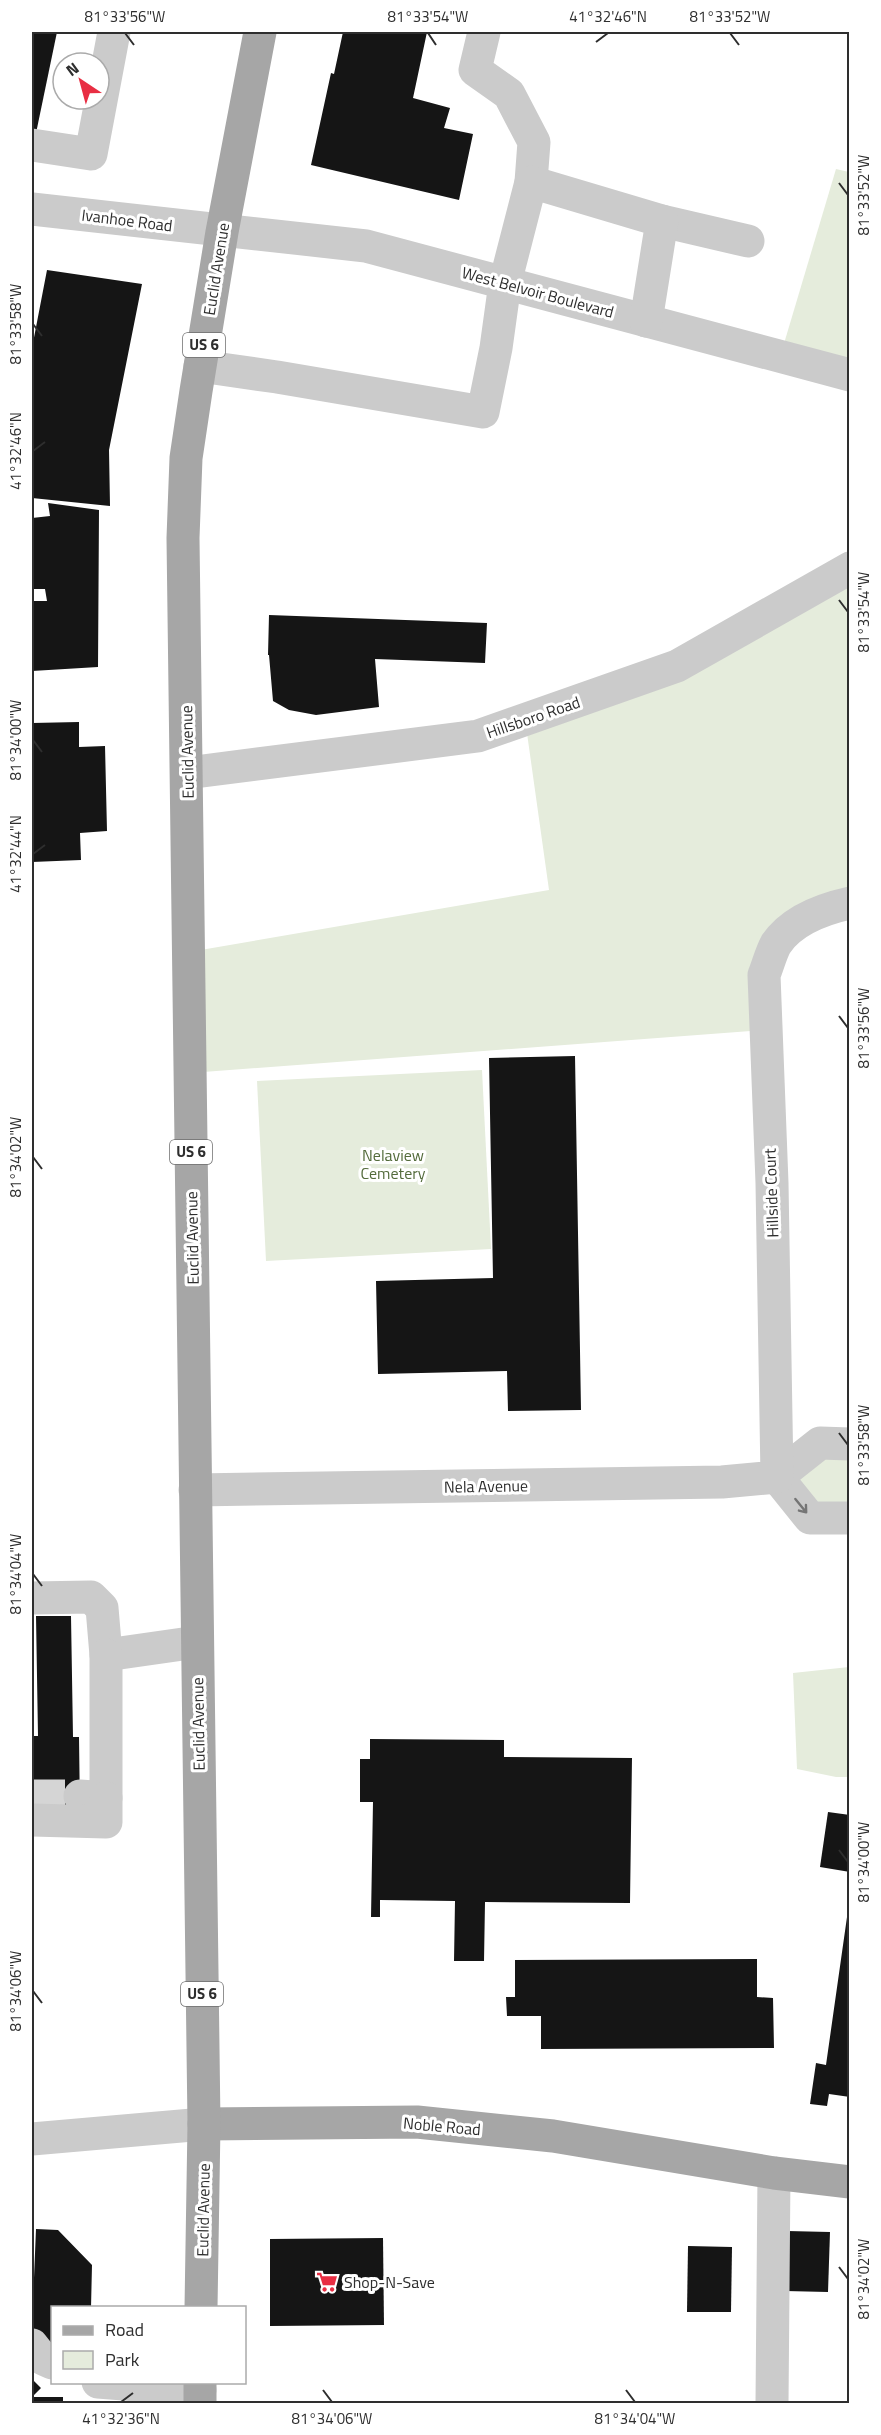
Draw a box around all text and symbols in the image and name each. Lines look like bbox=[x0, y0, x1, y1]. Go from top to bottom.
text: 81°33'56"W bbox=[85, 5, 165, 28]
text: 81°33'54"W bbox=[388, 5, 468, 28]
text: 41°32'46"N bbox=[569, 5, 647, 28]
text: 81°33'52"W bbox=[690, 5, 770, 28]
north arrow bbox=[51, 51, 111, 111]
text: N bbox=[61, 56, 84, 82]
text: 81°33'52"W bbox=[852, 155, 875, 235]
street label: Ivanhoe Road bbox=[80, 203, 174, 237]
street label: Euclid Avenue bbox=[197, 221, 235, 317]
street label: West Belvoir Boulevard bbox=[459, 260, 617, 324]
text: 81°33'58"W bbox=[4, 284, 27, 364]
road number: US 6 bbox=[183, 333, 225, 357]
text: 41°32'46"N bbox=[4, 412, 27, 490]
text: 81°33'54"W bbox=[852, 572, 875, 652]
street label: Hillsboro Road bbox=[483, 690, 583, 744]
text: 81°34'00"W bbox=[4, 700, 27, 780]
street label: Euclid Avenue bbox=[174, 705, 200, 799]
text: 41°32'44"N bbox=[4, 815, 27, 893]
text: 81°33'56"W bbox=[852, 988, 875, 1068]
text: 81°34'02"W bbox=[4, 1117, 27, 1197]
road number: US 6 bbox=[170, 1140, 212, 1164]
park label: Nelaview Cemetery bbox=[361, 1143, 426, 1185]
street label: Hillside Court bbox=[757, 1148, 785, 1238]
street label: Euclid Avenue bbox=[179, 1191, 205, 1285]
text: 81°33'58"W bbox=[852, 1405, 875, 1485]
street label: Nela Avenue bbox=[444, 1473, 528, 1499]
one-way arrow bbox=[794, 1498, 807, 1514]
text: 81°34'04"W bbox=[4, 1534, 27, 1614]
street label: Euclid Avenue bbox=[185, 1677, 211, 1771]
text: 81°34'00"W bbox=[852, 1822, 875, 1902]
text: 81°34'06"W bbox=[4, 1951, 27, 2031]
road number: US 6 bbox=[181, 1982, 223, 2006]
street label: Noble Road bbox=[402, 2111, 482, 2141]
street label: Euclid Avenue bbox=[190, 2163, 216, 2257]
text: 81°34'02"W bbox=[852, 2239, 875, 2319]
supermarket icon: Shop-N-Save bbox=[315, 2270, 339, 2294]
place label: Shop-N-Save bbox=[344, 2270, 435, 2294]
legend bbox=[51, 2306, 246, 2384]
text: Road bbox=[105, 2316, 144, 2343]
text: Park bbox=[105, 2346, 140, 2373]
text: 41°32'36"N bbox=[82, 2407, 160, 2430]
text: 81°34'06"W bbox=[292, 2407, 372, 2430]
text: 81°34'04"W bbox=[595, 2407, 675, 2430]

